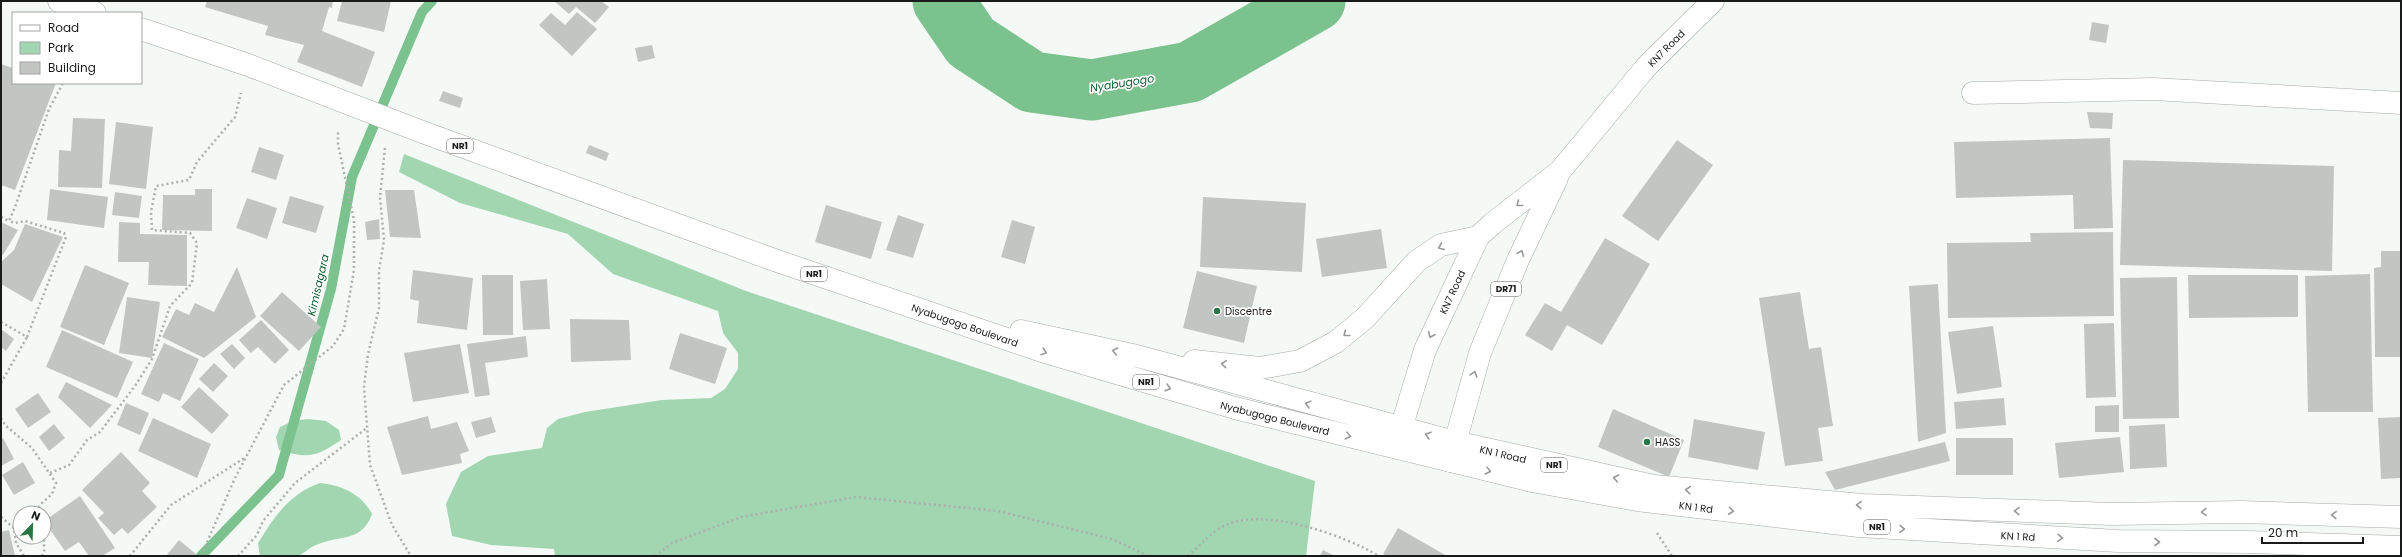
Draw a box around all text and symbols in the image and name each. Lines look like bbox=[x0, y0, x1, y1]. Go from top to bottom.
legend bbox=[12, 12, 142, 84]
text: Road bbox=[48, 19, 79, 36]
street label: KN7 Road bbox=[1644, 26, 1688, 70]
text: Park bbox=[48, 39, 75, 56]
text: Building bbox=[48, 59, 96, 76]
water label: Nyabugogo bbox=[1089, 70, 1155, 96]
road number: NR1 bbox=[447, 139, 473, 153]
one-way arrow bbox=[1516, 200, 1523, 207]
one-way arrow bbox=[1437, 242, 1444, 250]
one-way arrow bbox=[1516, 250, 1524, 257]
water label: Kimisagara bbox=[303, 252, 333, 317]
road number: NR1 bbox=[801, 267, 827, 281]
street label: KN7 Road bbox=[1436, 268, 1469, 317]
road number: DR71 bbox=[1491, 282, 1521, 296]
street label: Nyabugogo Boulevard bbox=[909, 300, 1020, 351]
place label: Discentre bbox=[1225, 304, 1272, 319]
marker: Discentre bbox=[1212, 306, 1222, 316]
one-way arrow bbox=[1343, 329, 1350, 336]
one-way arrow bbox=[1428, 332, 1436, 339]
one-way arrow bbox=[1040, 347, 1047, 356]
one-way arrow bbox=[1112, 348, 1119, 356]
one-way arrow bbox=[1221, 360, 1227, 369]
one-way arrow bbox=[1469, 371, 1478, 378]
road number: NR1 bbox=[1133, 375, 1159, 389]
one-way arrow bbox=[1165, 383, 1172, 392]
street label: Nyabugogo Boulevard bbox=[1219, 398, 1331, 439]
one-way arrow bbox=[1305, 400, 1312, 408]
one-way arrow bbox=[1344, 431, 1351, 440]
one-way arrow bbox=[1424, 431, 1431, 439]
place label: HASS bbox=[1655, 435, 1681, 450]
marker: HASS bbox=[1642, 437, 1652, 447]
street label: KN 1 Road bbox=[1478, 442, 1528, 467]
road number: NR1 bbox=[1541, 458, 1567, 472]
one-way arrow bbox=[1484, 466, 1491, 474]
one-way arrow bbox=[1613, 475, 1619, 483]
one-way arrow bbox=[1685, 485, 1691, 494]
street label: KN 1 Rd bbox=[1678, 498, 1714, 517]
one-way arrow bbox=[1856, 501, 1862, 510]
north arrow bbox=[12, 505, 52, 545]
one-way arrow bbox=[1728, 506, 1734, 515]
one-way arrow bbox=[2014, 506, 2020, 515]
text: N bbox=[29, 507, 43, 525]
one-way arrow bbox=[2201, 508, 2207, 516]
one-way arrow bbox=[2331, 510, 2337, 519]
scale bar bbox=[2262, 519, 2363, 545]
road number: NR1 bbox=[1864, 520, 1890, 534]
one-way arrow bbox=[1899, 524, 1905, 533]
text: 20 m bbox=[2268, 524, 2298, 541]
street label: KN 1 Rd bbox=[2000, 528, 2036, 545]
one-way arrow bbox=[2057, 534, 2063, 543]
one-way arrow bbox=[2154, 538, 2160, 546]

